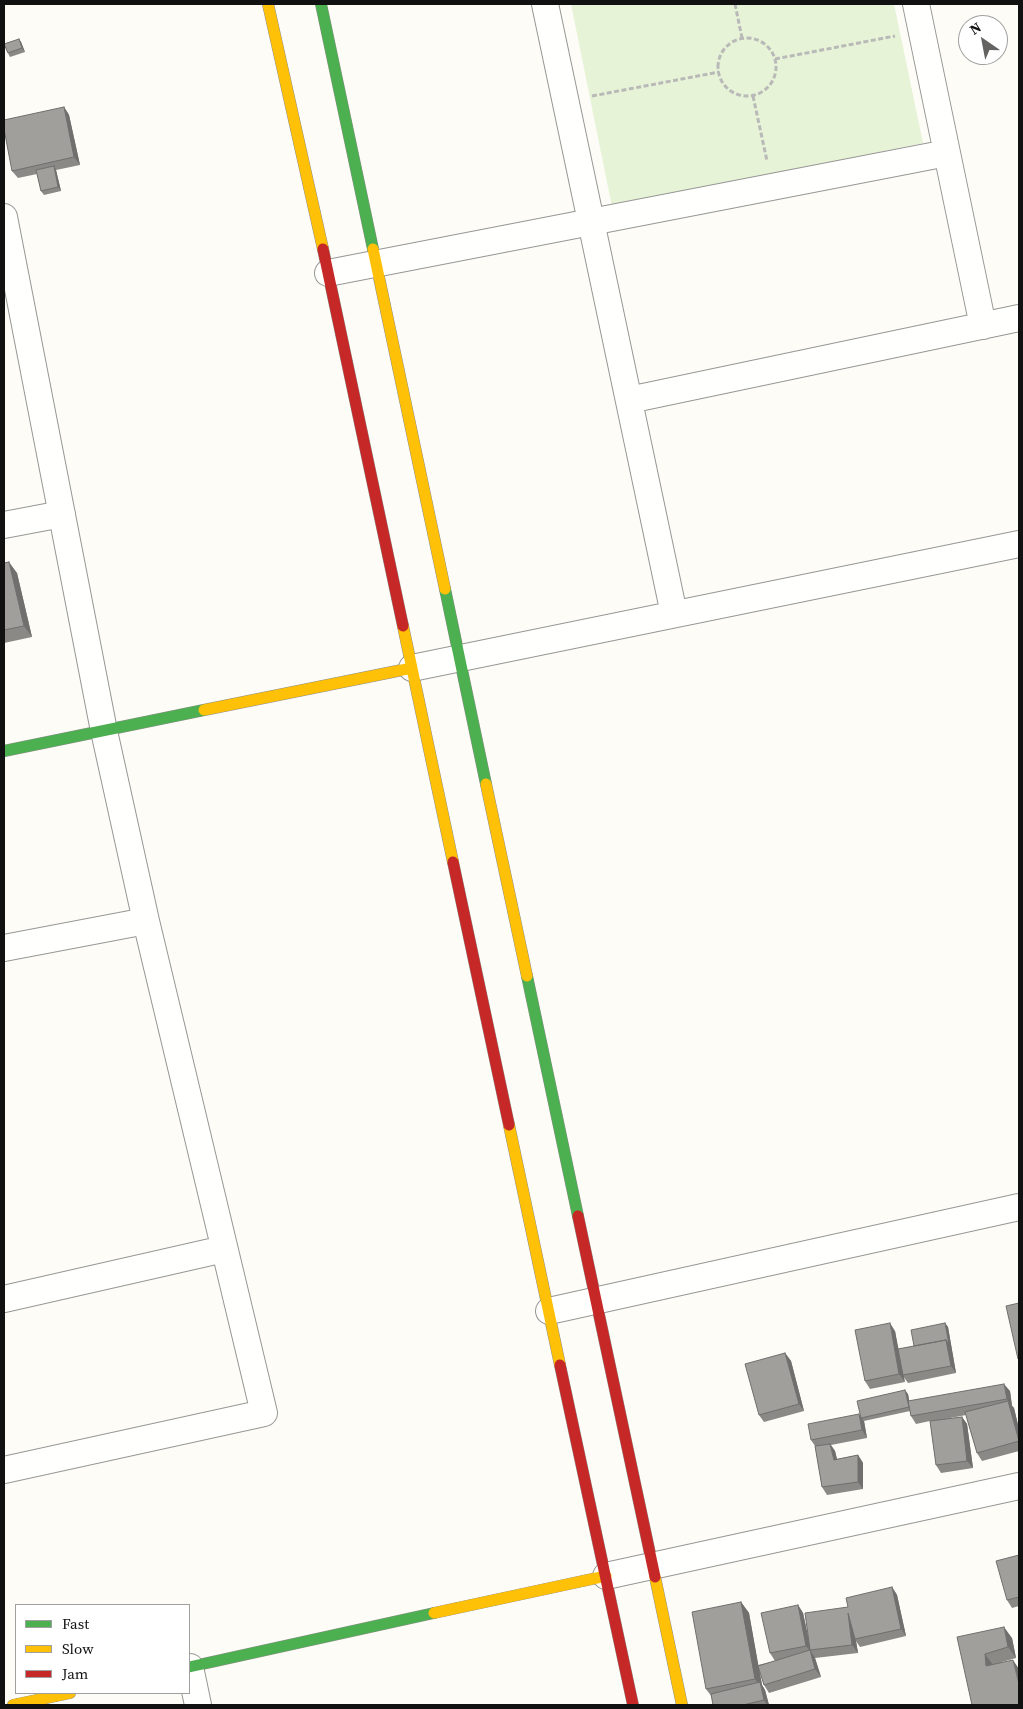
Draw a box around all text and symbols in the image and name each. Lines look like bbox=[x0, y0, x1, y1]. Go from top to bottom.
north arrow bbox=[958, 15, 1008, 65]
text: N bbox=[966, 17, 985, 39]
legend bbox=[15, 1604, 190, 1694]
text: Fast bbox=[62, 1613, 89, 1634]
text: Slow bbox=[62, 1638, 94, 1659]
text: Jam bbox=[62, 1663, 88, 1684]

